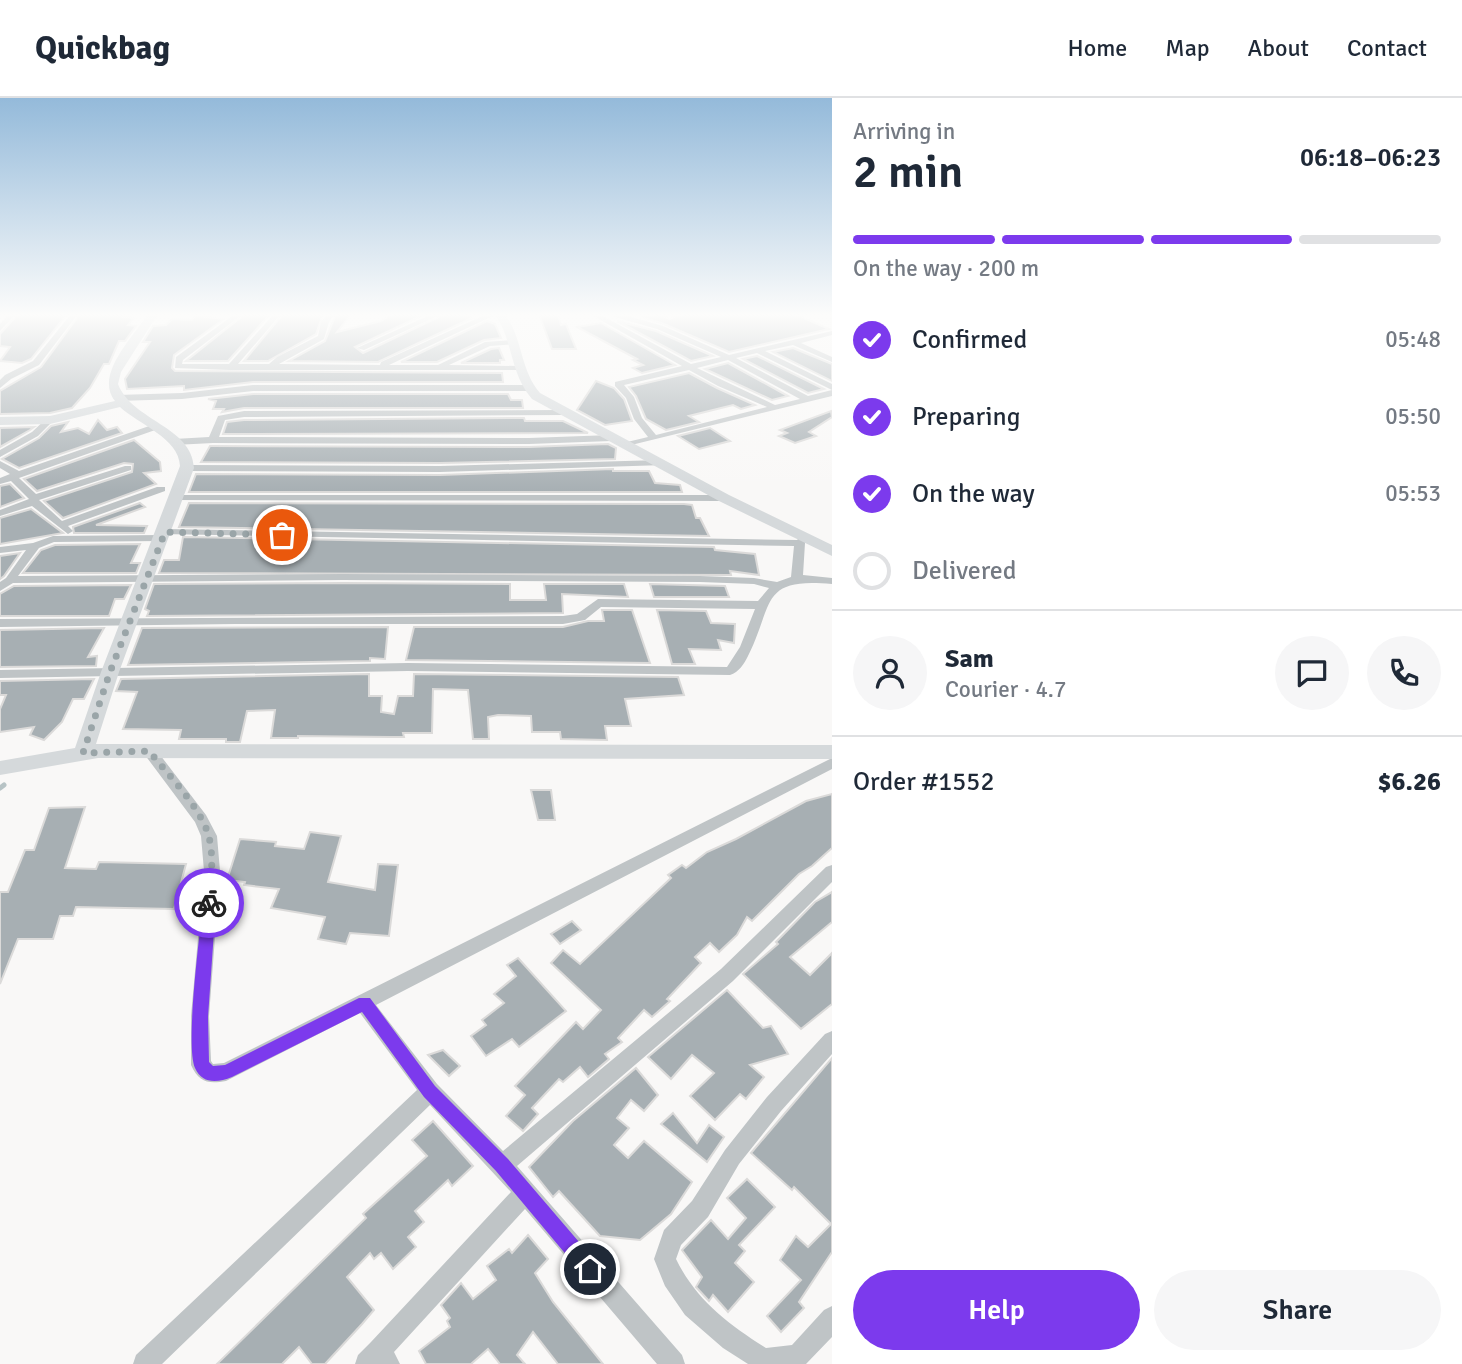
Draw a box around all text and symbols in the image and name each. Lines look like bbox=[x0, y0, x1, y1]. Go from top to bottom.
text: Quickbag bbox=[35, 28, 170, 69]
text: Home bbox=[1067, 33, 1127, 63]
text: Map bbox=[1165, 33, 1210, 63]
text: About bbox=[1248, 33, 1309, 63]
text: Contact bbox=[1347, 33, 1427, 63]
text: Arriving in bbox=[853, 117, 955, 146]
text: 06:18–06:23 bbox=[1300, 142, 1441, 174]
text: 2 min bbox=[853, 144, 963, 200]
text: On the way · 200 m bbox=[853, 254, 1039, 283]
icon: check bbox=[853, 321, 891, 359]
text: Confirmed bbox=[912, 324, 1027, 356]
text: 05:48 bbox=[1385, 325, 1441, 354]
icon: check bbox=[853, 398, 891, 436]
text: Preparing bbox=[912, 401, 1020, 433]
text: 05:50 bbox=[1385, 402, 1441, 431]
icon: check bbox=[853, 475, 891, 513]
text: On the way bbox=[912, 478, 1035, 510]
text: 05:53 bbox=[1385, 479, 1441, 508]
pin bbox=[252, 505, 312, 565]
icon: bag bbox=[263, 516, 301, 554]
text: Delivered bbox=[912, 555, 1017, 587]
button: person bbox=[853, 636, 927, 710]
button: chat bbox=[1275, 636, 1349, 710]
button: phone bbox=[1367, 636, 1441, 710]
text: Sam bbox=[945, 643, 994, 675]
text: Courier · 4.7 bbox=[945, 675, 1066, 704]
text: Order #1552 bbox=[853, 766, 994, 798]
text: $6.26 bbox=[1377, 766, 1441, 798]
courier bbox=[174, 868, 244, 938]
icon: bike bbox=[190, 884, 228, 922]
pin bbox=[560, 1239, 620, 1299]
icon: home bbox=[571, 1250, 609, 1288]
button: Help bbox=[853, 1270, 1140, 1350]
button: Share bbox=[1154, 1270, 1441, 1350]

